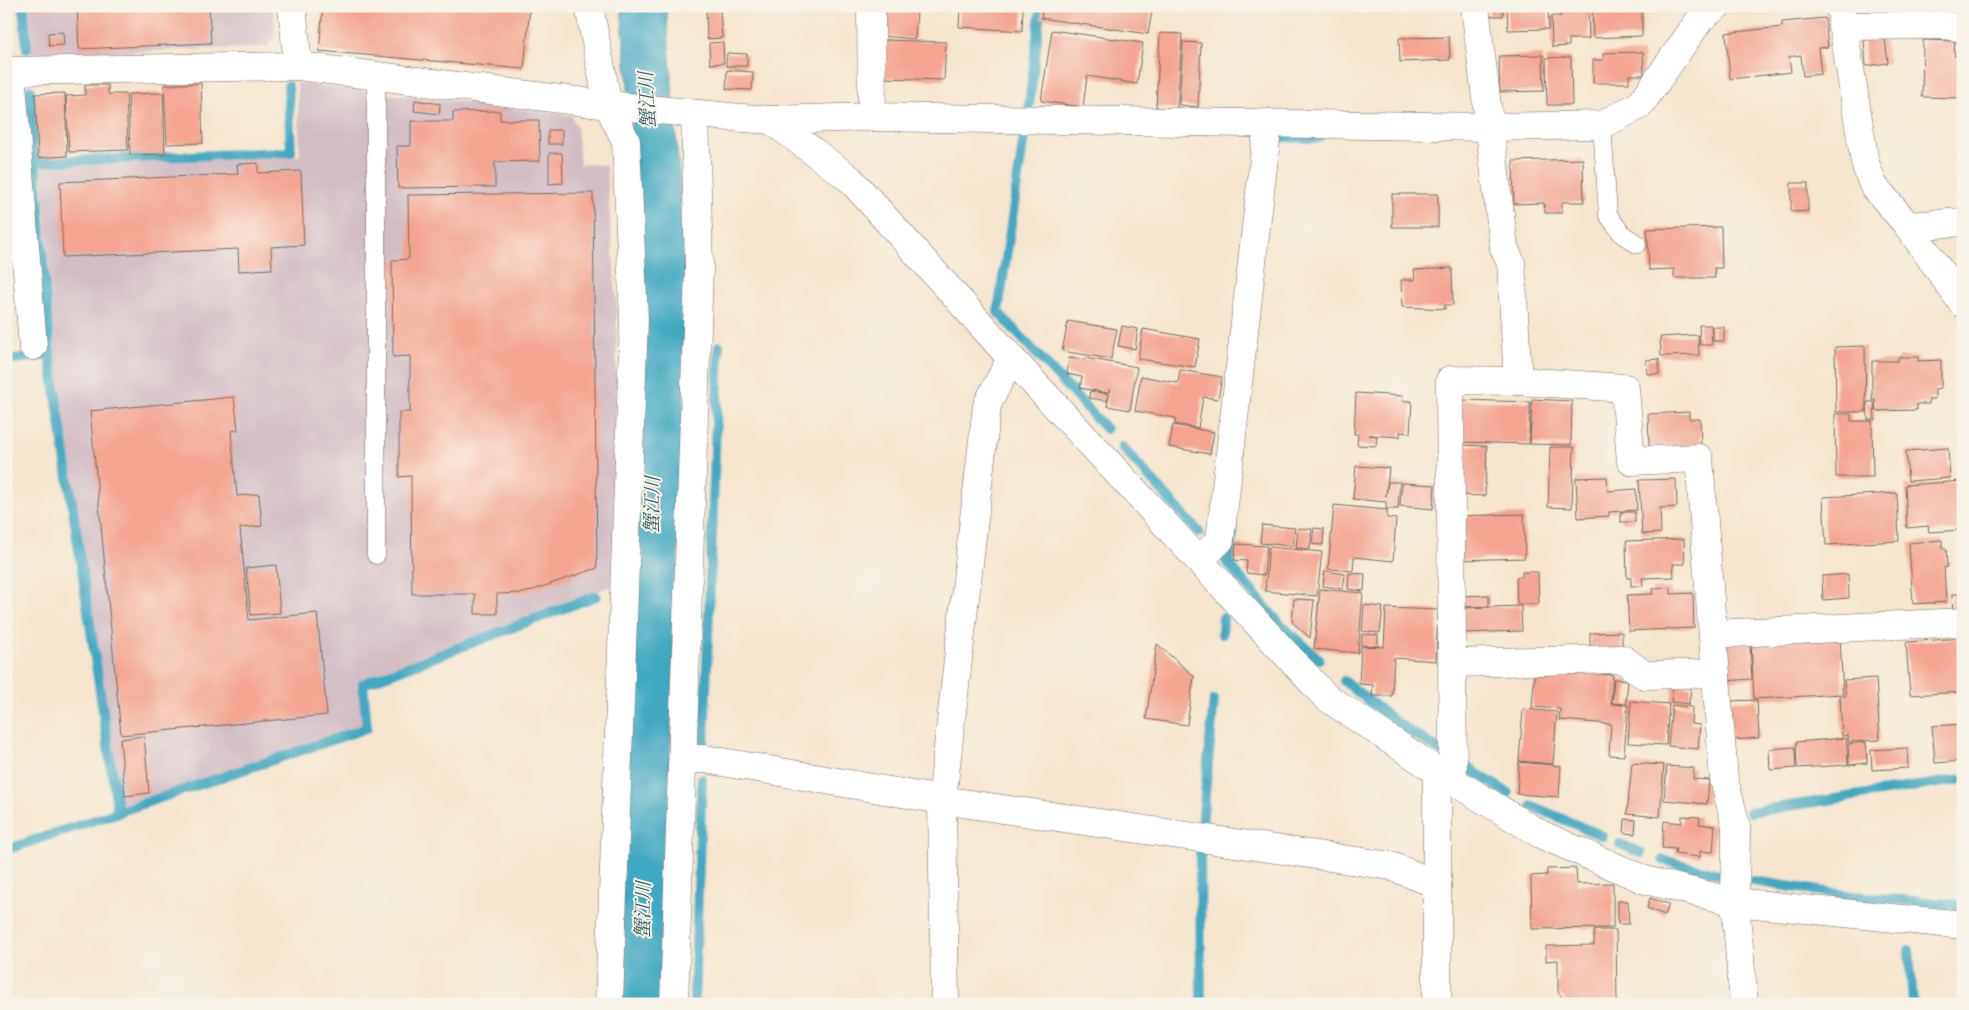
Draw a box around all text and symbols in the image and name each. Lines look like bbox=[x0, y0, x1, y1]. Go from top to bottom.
water label: 蟹江川 bbox=[635, 69, 661, 129]
water label: 蟹江川 bbox=[641, 474, 665, 534]
water label: 蟹江川 bbox=[632, 879, 656, 939]

